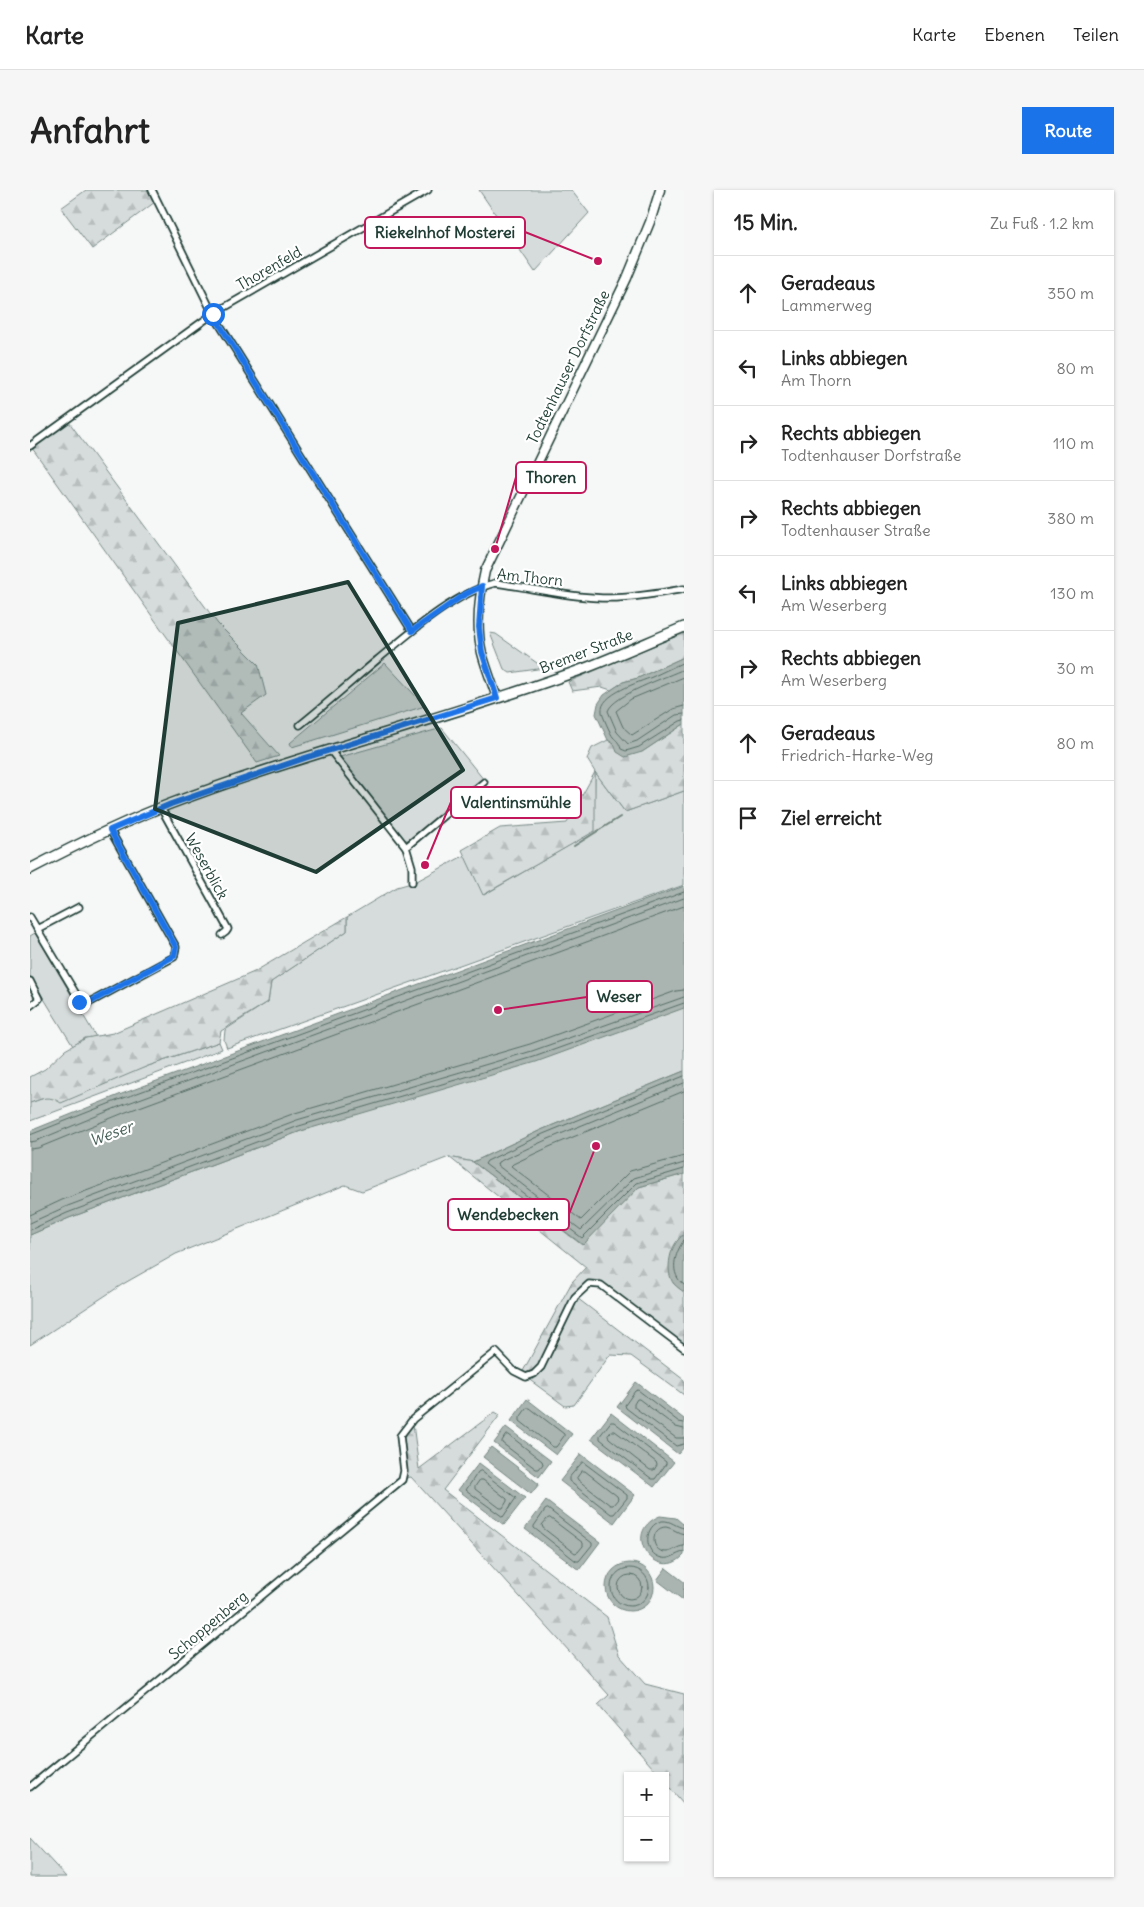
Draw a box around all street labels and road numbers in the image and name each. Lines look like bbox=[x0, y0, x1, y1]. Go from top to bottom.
street label: Thorenfeld bbox=[233, 242, 305, 294]
street label: Todtenhauser Dorfstraße bbox=[522, 287, 614, 447]
street label: Am Thorn bbox=[496, 564, 564, 590]
street label: Bremer Straße bbox=[537, 624, 635, 678]
street label: Weserblick bbox=[181, 830, 233, 903]
street label: Schoppenberg bbox=[165, 1586, 251, 1664]

